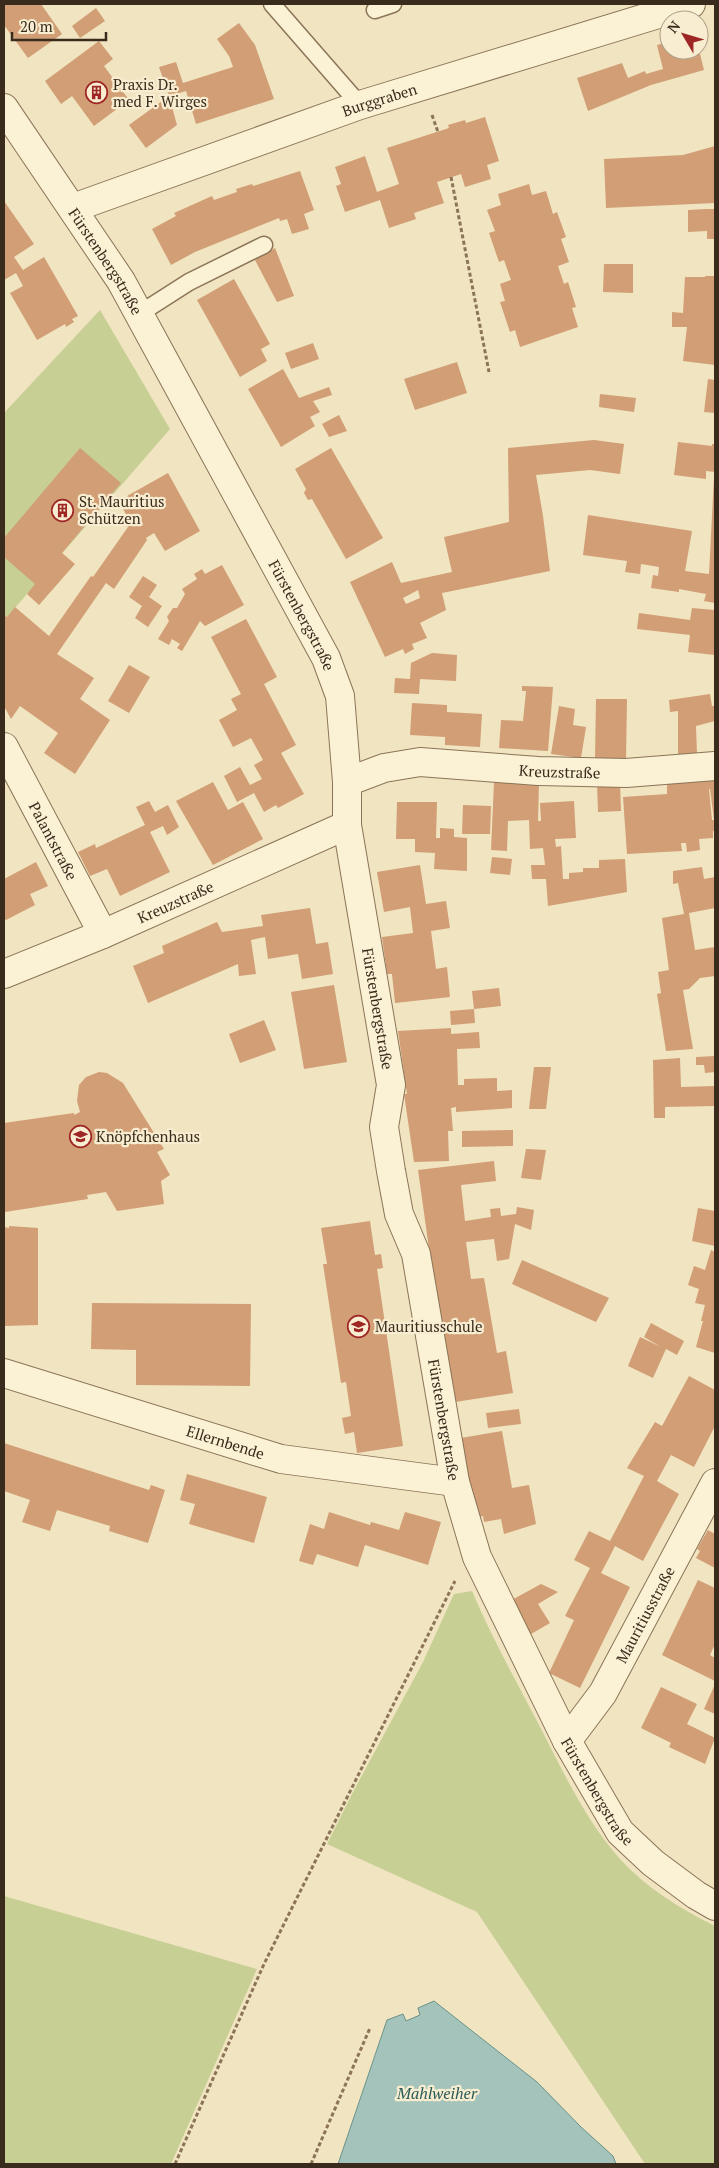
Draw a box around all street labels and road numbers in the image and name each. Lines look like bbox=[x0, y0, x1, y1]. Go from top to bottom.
street label: Burggraben bbox=[339, 78, 419, 121]
street label: Fürstenbergstraße bbox=[64, 204, 147, 318]
street label: Fürstenbergstraße bbox=[264, 556, 340, 673]
street label: Kreuzstraße bbox=[518, 760, 601, 782]
street label: Palantstraße bbox=[25, 798, 82, 883]
street label: Kreuzstraße bbox=[134, 876, 217, 927]
street label: Fürstenbergstraße bbox=[358, 946, 398, 1071]
street label: Fürstenbergstraße bbox=[424, 1357, 465, 1482]
street label: Ellernbende bbox=[184, 1420, 267, 1463]
street label: Mauritiusstraße bbox=[611, 1562, 679, 1666]
street label: Fürstenbergstraße bbox=[557, 1734, 638, 1850]

